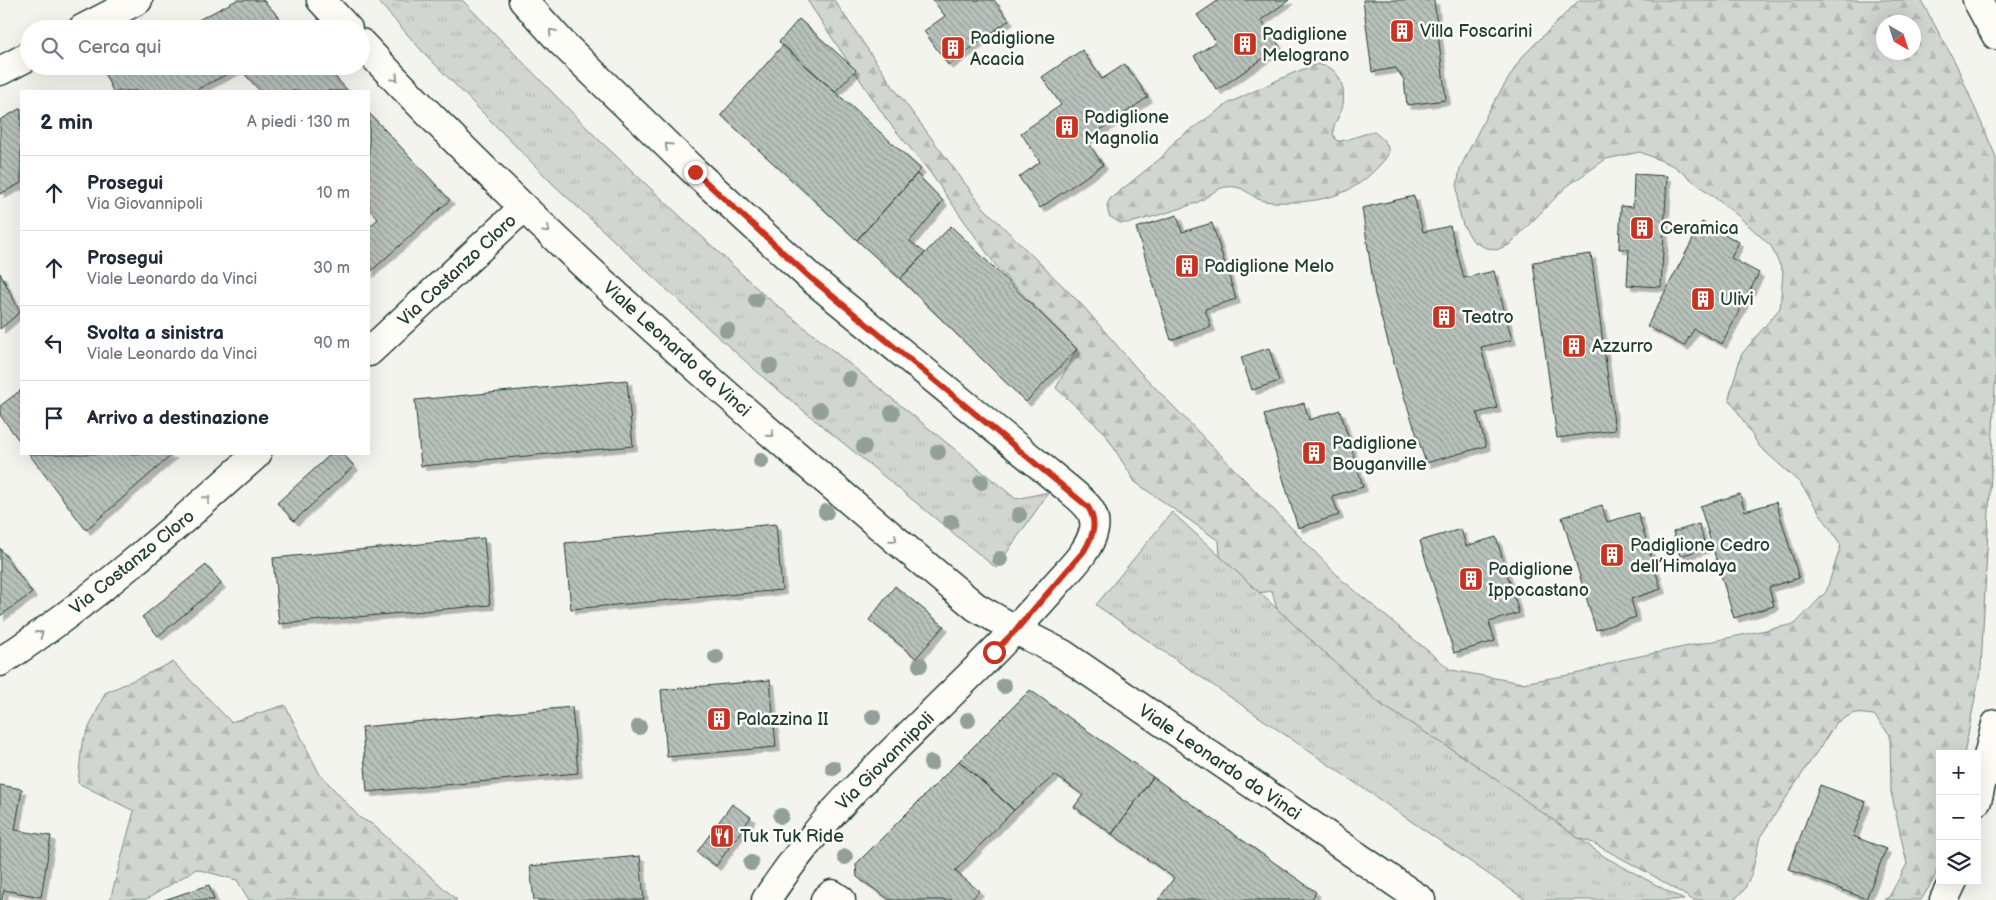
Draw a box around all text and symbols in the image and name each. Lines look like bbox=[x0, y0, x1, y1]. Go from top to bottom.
north arrow bbox=[1876, 15, 1921, 60]
building icon: Villa Foscarini bbox=[1389, 18, 1415, 44]
search box bbox=[20, 20, 370, 75]
place label: Villa Foscarini bbox=[1420, 21, 1532, 42]
place label: Padiglione Melograno bbox=[1262, 24, 1349, 66]
place label: Padiglione Acacia bbox=[970, 28, 1055, 70]
one-way arrow bbox=[549, 29, 558, 38]
building icon: Padiglione Melograno bbox=[1232, 31, 1258, 57]
icon: search bbox=[38, 34, 66, 62]
building icon: Padiglione Acacia bbox=[940, 35, 966, 61]
text: Cerca qui bbox=[78, 36, 161, 59]
one-way arrow bbox=[389, 72, 398, 81]
place label: Padiglione Magnolia bbox=[1084, 107, 1169, 149]
text: 2 min bbox=[40, 110, 93, 135]
text: A piedi · 130 m bbox=[247, 113, 350, 132]
building icon: Padiglione Magnolia bbox=[1054, 114, 1080, 140]
one-way arrow bbox=[665, 143, 674, 152]
route end bbox=[684, 161, 707, 184]
text: Prosegui bbox=[87, 172, 163, 195]
icon: ahead bbox=[40, 179, 68, 207]
text: 10 m bbox=[317, 184, 350, 203]
text: Via Giovannipoli bbox=[87, 195, 203, 214]
street label: Via Costanzo Cloro bbox=[394, 210, 521, 331]
building icon: Ceramica bbox=[1629, 215, 1655, 241]
place label: Ceramica bbox=[1660, 218, 1739, 239]
one-way arrow bbox=[541, 224, 550, 233]
text: Prosegui bbox=[87, 247, 163, 270]
building icon: Padiglione Melo bbox=[1174, 253, 1200, 279]
icon: ahead bbox=[40, 254, 68, 282]
place label: Padiglione Melo bbox=[1204, 256, 1334, 277]
text: 30 m bbox=[313, 259, 350, 278]
text: Viale Leonardo da Vinci bbox=[87, 270, 257, 289]
street label: Viale Leonardo da Vinci bbox=[598, 277, 755, 421]
building icon: Ulivi bbox=[1690, 286, 1716, 312]
place label: Ulivi bbox=[1720, 289, 1754, 310]
building icon: Teatro bbox=[1431, 304, 1457, 330]
place label: Teatro bbox=[1462, 307, 1514, 328]
text: Svolta a sinistra bbox=[87, 322, 224, 345]
icon: left bbox=[40, 329, 68, 357]
building icon: Azzurro bbox=[1561, 333, 1587, 359]
text: 90 m bbox=[314, 334, 350, 353]
place label: Azzurro bbox=[1592, 336, 1653, 357]
text: Viale Leonardo da Vinci bbox=[87, 345, 257, 364]
icon: arrive bbox=[40, 404, 68, 432]
text: Arrivo a destinazione bbox=[87, 407, 269, 430]
one-way arrow bbox=[765, 428, 774, 437]
place label: Padiglione Bouganville bbox=[1332, 433, 1427, 475]
building icon: Padiglione Bouganville bbox=[1301, 440, 1327, 466]
one-way arrow bbox=[202, 496, 211, 505]
street label: Via Costanzo Cloro bbox=[66, 506, 199, 619]
one-way arrow bbox=[889, 534, 898, 543]
place label: Padiglione Cedro dell’Himalaya bbox=[1630, 535, 1770, 577]
building icon: Padiglione Cedro dell’Himalaya bbox=[1599, 542, 1625, 568]
place label: Padiglione Ippocastano bbox=[1488, 559, 1589, 601]
building icon: Padiglione Ippocastano bbox=[1458, 566, 1484, 592]
one-way arrow bbox=[34, 631, 44, 640]
route start bbox=[983, 641, 1006, 664]
street label: Viale Leonardo da Vinci bbox=[1134, 700, 1305, 825]
building icon: Palazzina II bbox=[706, 706, 732, 732]
street label: Via Giovannipoli bbox=[832, 708, 939, 815]
place label: Palazzina II bbox=[736, 709, 829, 730]
map controls bbox=[1936, 750, 1981, 885]
button: + bbox=[1936, 750, 1981, 795]
button: − bbox=[1936, 795, 1981, 840]
restaurant icon: Tuk Tuk Ride bbox=[709, 823, 735, 849]
place label: Tuk Tuk Ride bbox=[740, 826, 844, 847]
button: layers bbox=[1936, 840, 1981, 885]

